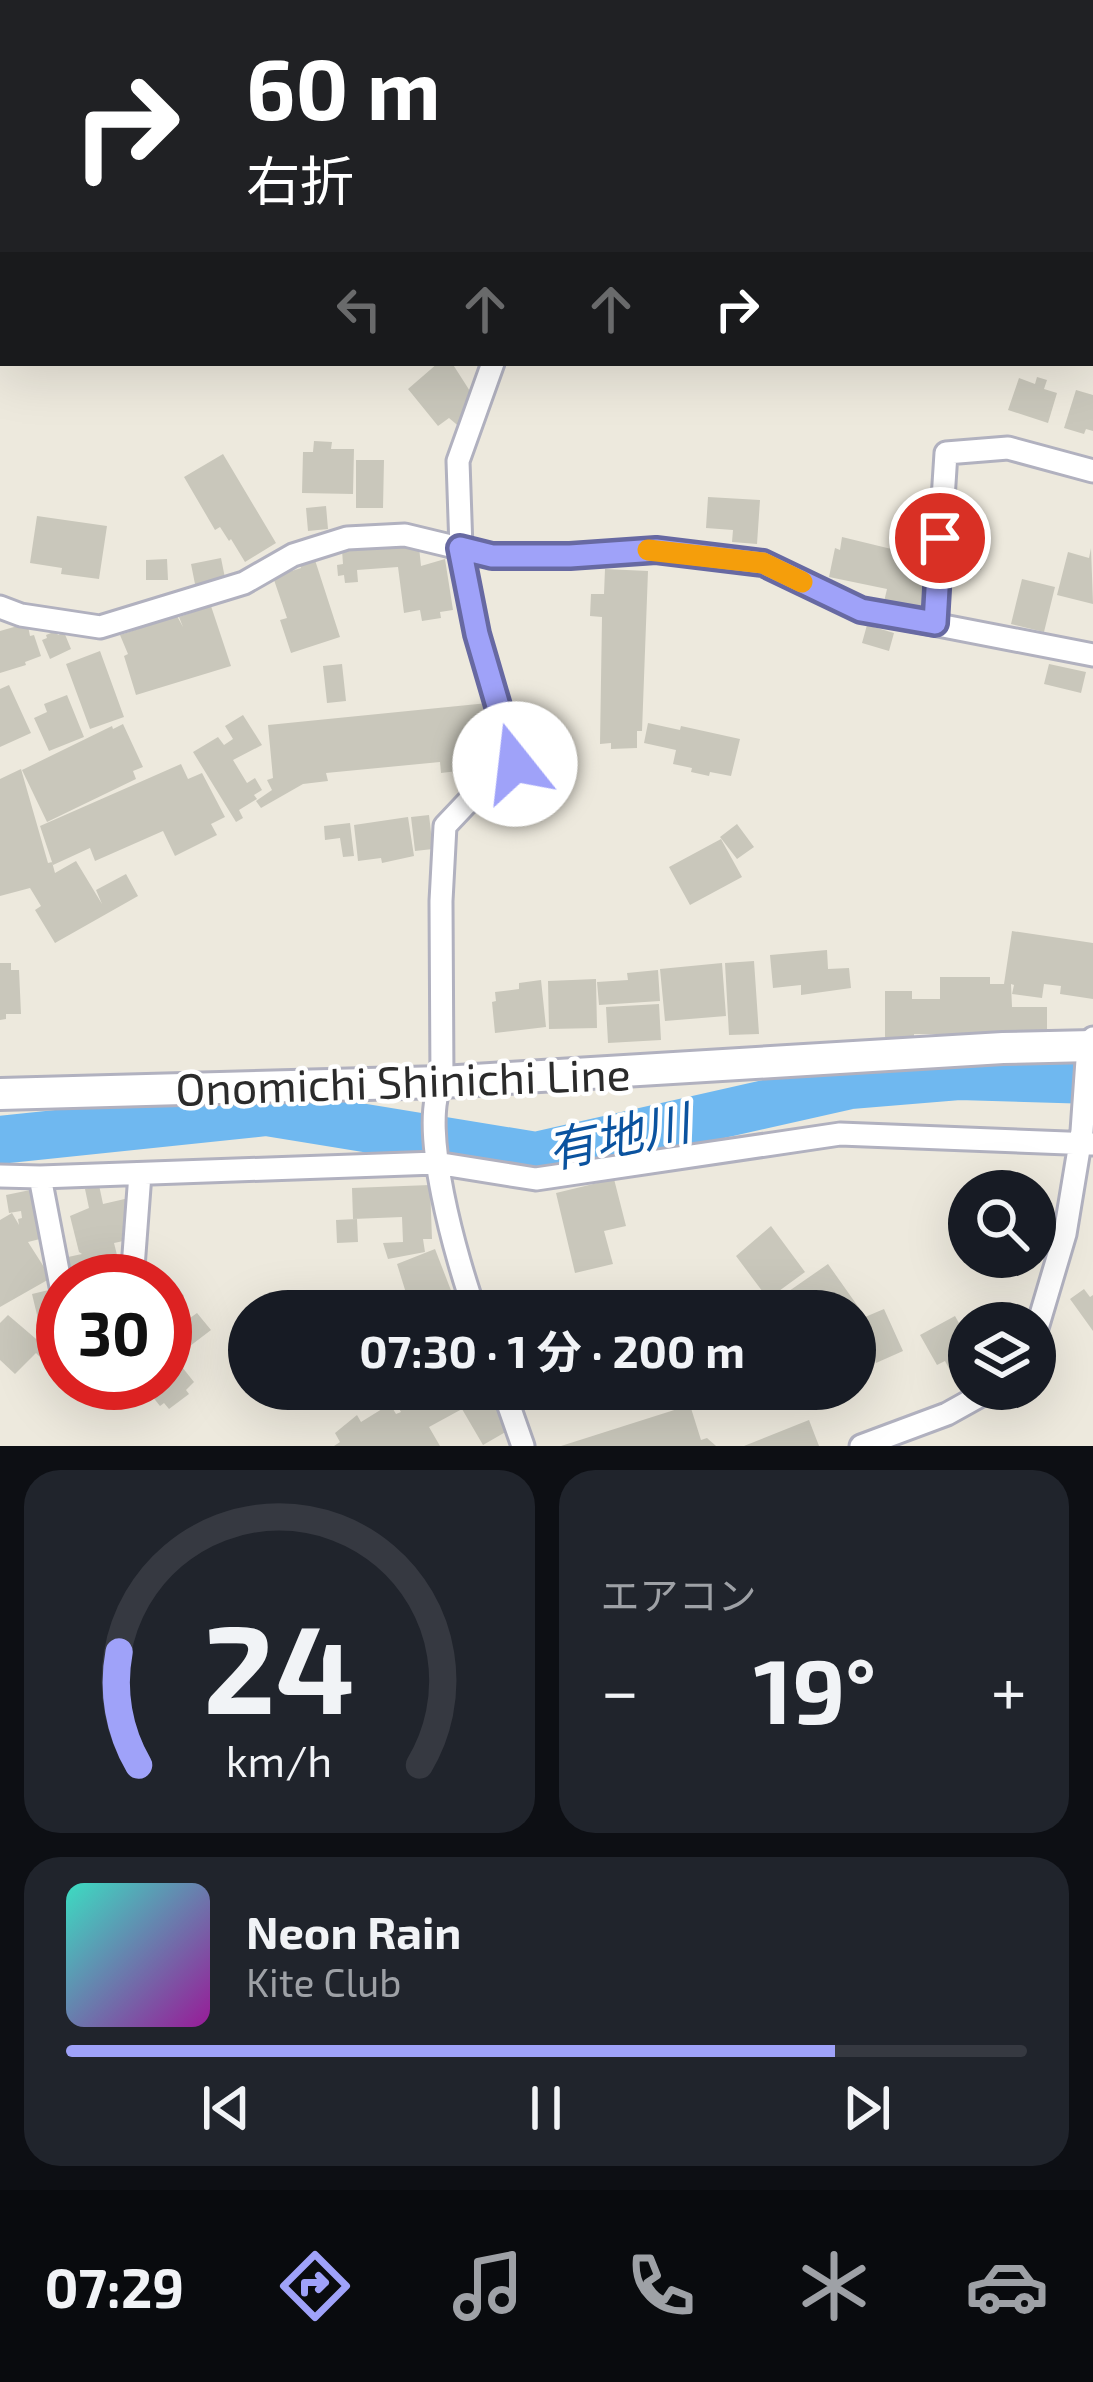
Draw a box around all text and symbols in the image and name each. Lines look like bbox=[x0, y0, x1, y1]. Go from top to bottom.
text: 60 m bbox=[246, 36, 441, 137]
icon: right bbox=[48, 48, 204, 204]
text: 右折 bbox=[246, 147, 354, 212]
icon: left bbox=[326, 276, 392, 342]
icon: ahead bbox=[452, 276, 518, 342]
icon: ahead bbox=[578, 276, 644, 342]
icon: right bbox=[704, 276, 770, 342]
pin bbox=[889, 487, 991, 589]
icon: arrive bbox=[907, 505, 973, 571]
position arrow bbox=[452, 701, 578, 827]
street label: Onomichi Shinichi Line bbox=[174, 1045, 632, 1115]
water label: 有地川 bbox=[542, 1091, 699, 1178]
map controls bbox=[948, 1170, 1056, 1410]
button: search bbox=[948, 1170, 1056, 1278]
speed limit sign: 30 bbox=[36, 1254, 192, 1410]
button: layers bbox=[948, 1302, 1056, 1410]
text: 07:30 · 1 分 · 200 m bbox=[359, 1323, 745, 1377]
text: エアコン bbox=[601, 1571, 757, 1618]
text: 24 bbox=[203, 1589, 355, 1739]
text: 19° bbox=[753, 1634, 876, 1742]
text: − bbox=[601, 1649, 639, 1728]
text: + bbox=[991, 1649, 1027, 1728]
text: km/h bbox=[226, 1733, 332, 1785]
text: Neon Rain bbox=[246, 1904, 461, 1958]
text: Kite Club bbox=[246, 1958, 402, 2005]
icon: previous bbox=[193, 2075, 259, 2141]
icon: pause bbox=[513, 2075, 579, 2141]
icon: next bbox=[834, 2075, 900, 2141]
icon: directions bbox=[273, 2244, 357, 2328]
icon: music bbox=[446, 2244, 530, 2328]
icon: phone bbox=[619, 2244, 703, 2328]
icon: climate bbox=[792, 2244, 876, 2328]
icon: car bbox=[965, 2244, 1049, 2328]
text: 07:29 bbox=[44, 2254, 184, 2319]

